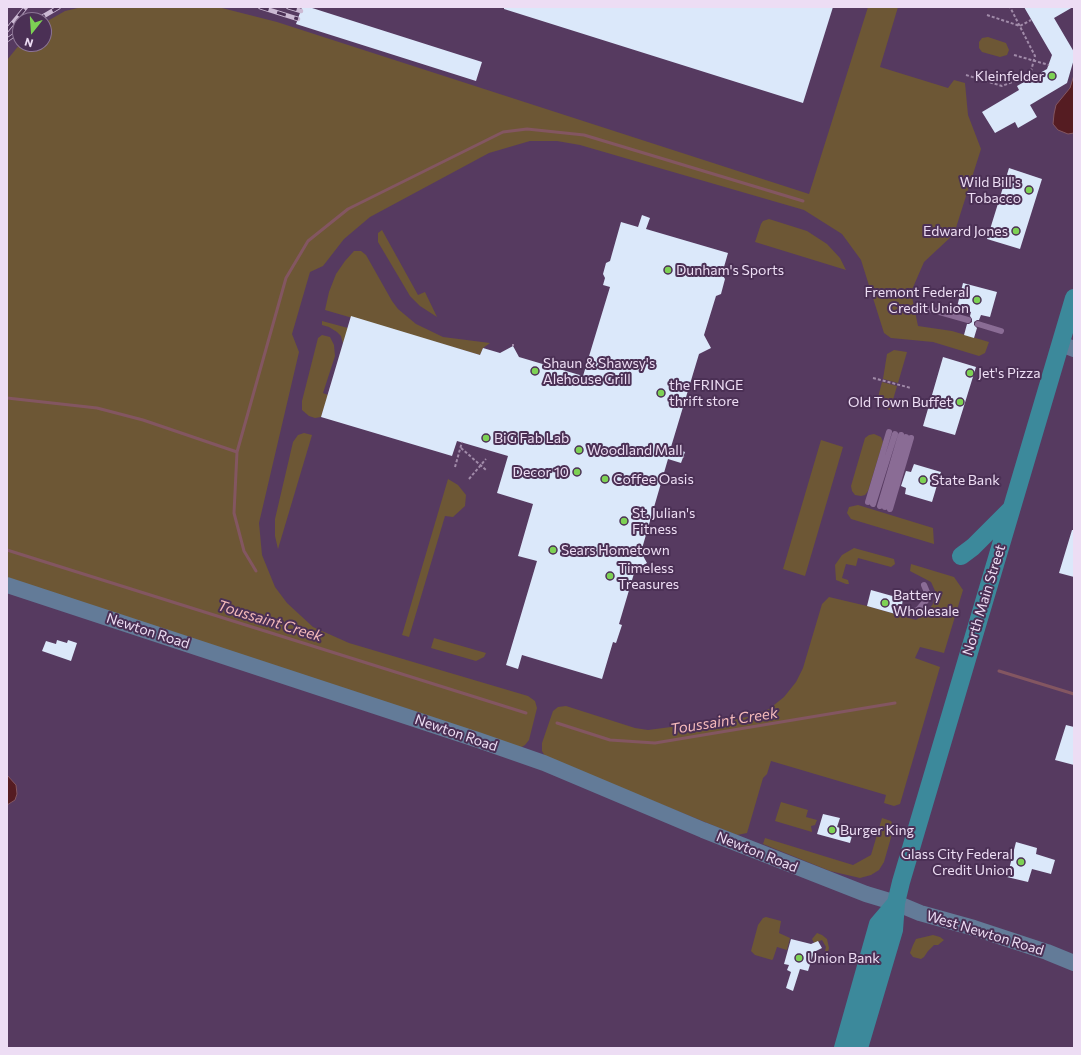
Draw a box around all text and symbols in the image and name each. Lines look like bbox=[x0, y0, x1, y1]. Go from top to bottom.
north arrow bbox=[12, 12, 52, 52]
text: N bbox=[23, 36, 34, 50]
place label: Kleinfelder bbox=[975, 68, 1044, 84]
marker: Kleinfelder bbox=[1047, 71, 1057, 81]
place label: Wild Bill's Tobacco bbox=[960, 174, 1021, 206]
marker: Wild Bill's Tobacco bbox=[1024, 185, 1034, 195]
place label: Edward Jones bbox=[923, 223, 1008, 239]
marker: Edward Jones bbox=[1011, 226, 1021, 236]
place label: Dunham's Sports bbox=[676, 262, 784, 278]
marker: Dunham's Sports bbox=[663, 265, 673, 275]
place label: Fremont Federal Credit Union bbox=[865, 284, 969, 316]
marker: Fremont Federal Credit Union bbox=[972, 295, 982, 305]
place label: Shaun & Shawsy's Alehouse Grill bbox=[543, 355, 655, 388]
place label: Jet's Pizza bbox=[978, 365, 1041, 381]
marker: Shaun & Shawsy's Alehouse Grill bbox=[530, 366, 540, 376]
marker: Jet's Pizza bbox=[965, 368, 975, 378]
place label: the FRINGE thrift store bbox=[669, 377, 743, 410]
marker: the FRINGE thrift store bbox=[656, 388, 666, 398]
place label: Old Town Buffet bbox=[848, 394, 952, 410]
marker: Old Town Buffet bbox=[955, 397, 965, 407]
place label: BiG Fab Lab bbox=[494, 430, 569, 446]
marker: BiG Fab Lab bbox=[481, 433, 491, 443]
place label: Woodland Mall bbox=[587, 442, 682, 458]
marker: Woodland Mall bbox=[574, 445, 584, 455]
place label: Decor 10 bbox=[513, 464, 569, 480]
marker: Decor 10 bbox=[572, 467, 582, 477]
place label: Coffee Oasis bbox=[613, 471, 694, 487]
place label: State Bank bbox=[931, 472, 1000, 488]
marker: Coffee Oasis bbox=[600, 474, 610, 484]
marker: State Bank bbox=[918, 475, 928, 485]
place label: St. Julian's Fitness bbox=[632, 505, 695, 538]
marker: St. Julian's Fitness bbox=[619, 516, 629, 526]
place label: Sears Hometown bbox=[561, 542, 670, 558]
street label: North Main Street bbox=[959, 542, 1009, 658]
marker: Sears Hometown bbox=[548, 545, 558, 555]
place label: Timeless Treasures bbox=[618, 560, 679, 592]
marker: Timeless Treasures bbox=[605, 571, 615, 581]
place label: Battery Wholesale bbox=[893, 587, 959, 620]
water label: Toussaint Creek bbox=[215, 597, 325, 645]
marker: Battery Wholesale bbox=[880, 598, 890, 608]
street label: Newton Road bbox=[104, 610, 192, 652]
water label: Toussaint Creek bbox=[669, 704, 779, 738]
street label: Newton Road bbox=[412, 711, 500, 755]
place label: Burger King bbox=[840, 822, 914, 838]
marker: Burger King bbox=[827, 825, 837, 835]
street label: Newton Road bbox=[714, 828, 800, 876]
place label: Glass City Federal Credit Union bbox=[901, 846, 1013, 878]
marker: Glass City Federal Credit Union bbox=[1016, 857, 1026, 867]
street label: West Newton Road bbox=[924, 907, 1046, 959]
place label: Union Bank bbox=[807, 950, 880, 966]
marker: Union Bank bbox=[794, 953, 804, 963]

